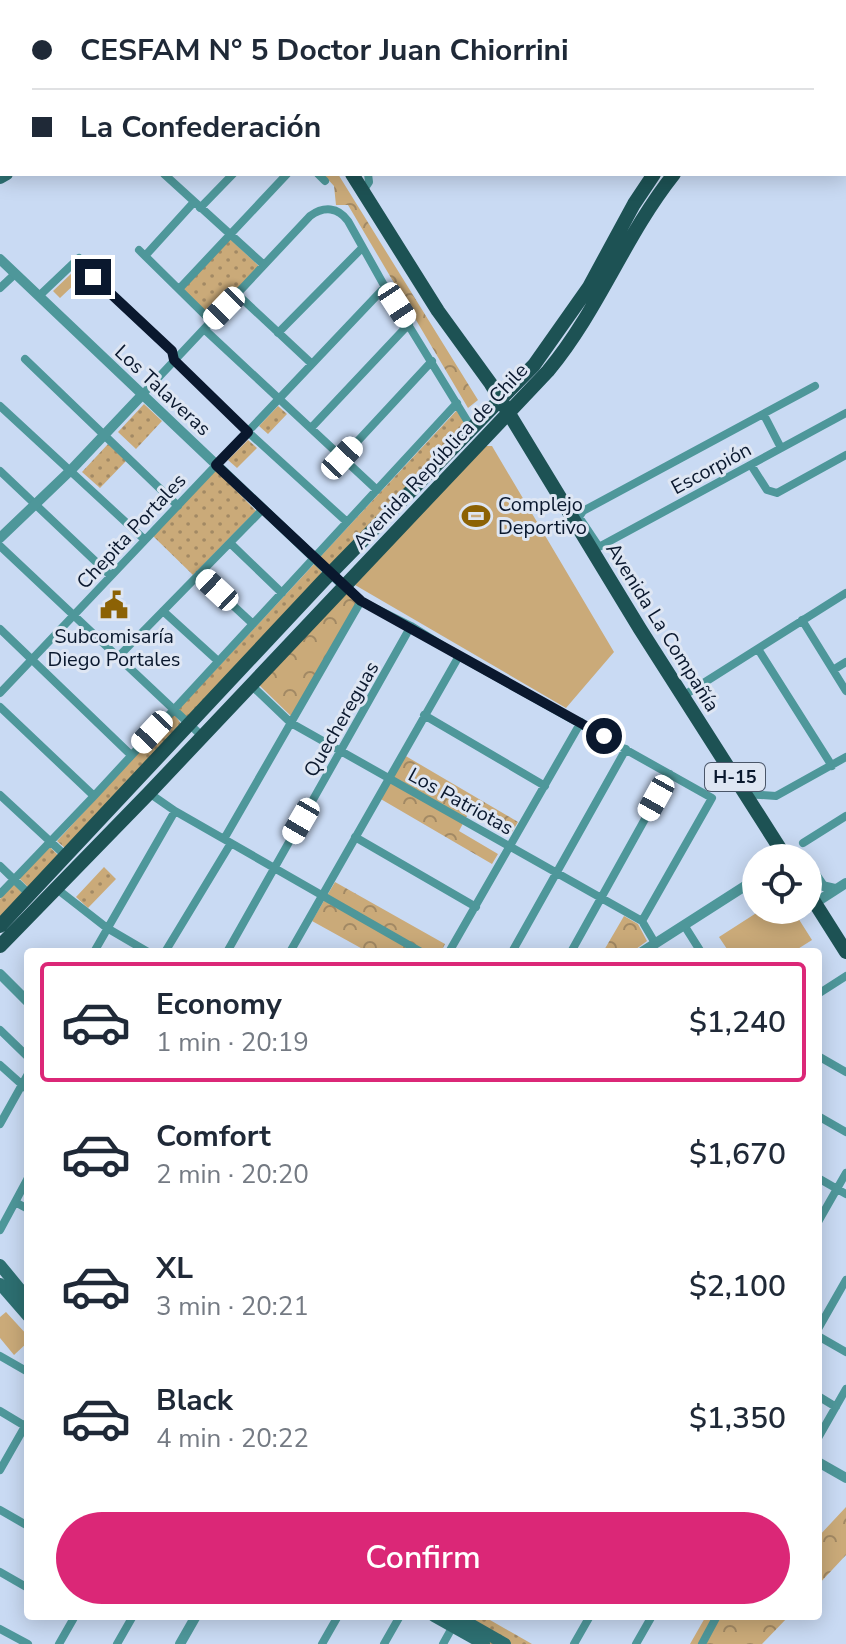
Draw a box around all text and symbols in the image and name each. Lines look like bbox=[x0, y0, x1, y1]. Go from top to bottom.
text: CESFAM N° 5 Doctor Juan Chiorrini bbox=[80, 30, 569, 71]
text: La Confederación bbox=[80, 107, 321, 148]
route end bbox=[75, 259, 111, 295]
car bbox=[374, 278, 420, 332]
car bbox=[199, 282, 249, 334]
street label: Los Talaveras bbox=[109, 339, 217, 442]
street label: Avenida República de Chile bbox=[347, 357, 534, 555]
car bbox=[317, 432, 367, 484]
street label: Escorpión bbox=[666, 436, 756, 501]
street label: Chepita Portales bbox=[71, 468, 192, 595]
place label: Complejo Deportivo bbox=[498, 491, 587, 541]
sports icon: Complejo Deportivo bbox=[461, 501, 491, 531]
street label: Avenida La Compañía bbox=[600, 538, 726, 717]
car bbox=[191, 565, 243, 615]
public building icon: Subcomisaría Diego Portales bbox=[99, 590, 129, 620]
place label: Subcomisaría Diego Portales bbox=[48, 623, 180, 673]
street label: Quechereguas bbox=[297, 657, 385, 782]
car bbox=[127, 706, 177, 758]
route start bbox=[586, 718, 622, 754]
street label: Los Patriotas bbox=[403, 761, 518, 841]
road number: H-15 bbox=[705, 763, 765, 791]
car bbox=[634, 771, 678, 825]
car bbox=[279, 794, 323, 848]
map controls bbox=[742, 844, 822, 924]
button: locate bbox=[742, 844, 822, 924]
text: Economy bbox=[156, 984, 282, 1025]
icon: car bbox=[60, 986, 132, 1058]
text: $1,240 bbox=[689, 1002, 786, 1043]
text: 1 min · 20:19 bbox=[156, 1025, 309, 1060]
text: Comfort bbox=[156, 1116, 271, 1157]
icon: car bbox=[60, 1118, 132, 1190]
text: $1,670 bbox=[689, 1134, 786, 1175]
text: 2 min · 20:20 bbox=[156, 1157, 309, 1192]
text: XL bbox=[156, 1248, 193, 1289]
icon: car bbox=[60, 1250, 132, 1322]
text: $2,100 bbox=[689, 1266, 786, 1307]
text: 3 min · 20:21 bbox=[156, 1289, 309, 1324]
text: Black bbox=[156, 1380, 233, 1421]
icon: car bbox=[60, 1382, 132, 1454]
text: $1,350 bbox=[689, 1398, 786, 1439]
text: 4 min · 20:22 bbox=[156, 1421, 309, 1456]
button: Confirm bbox=[56, 1512, 790, 1604]

